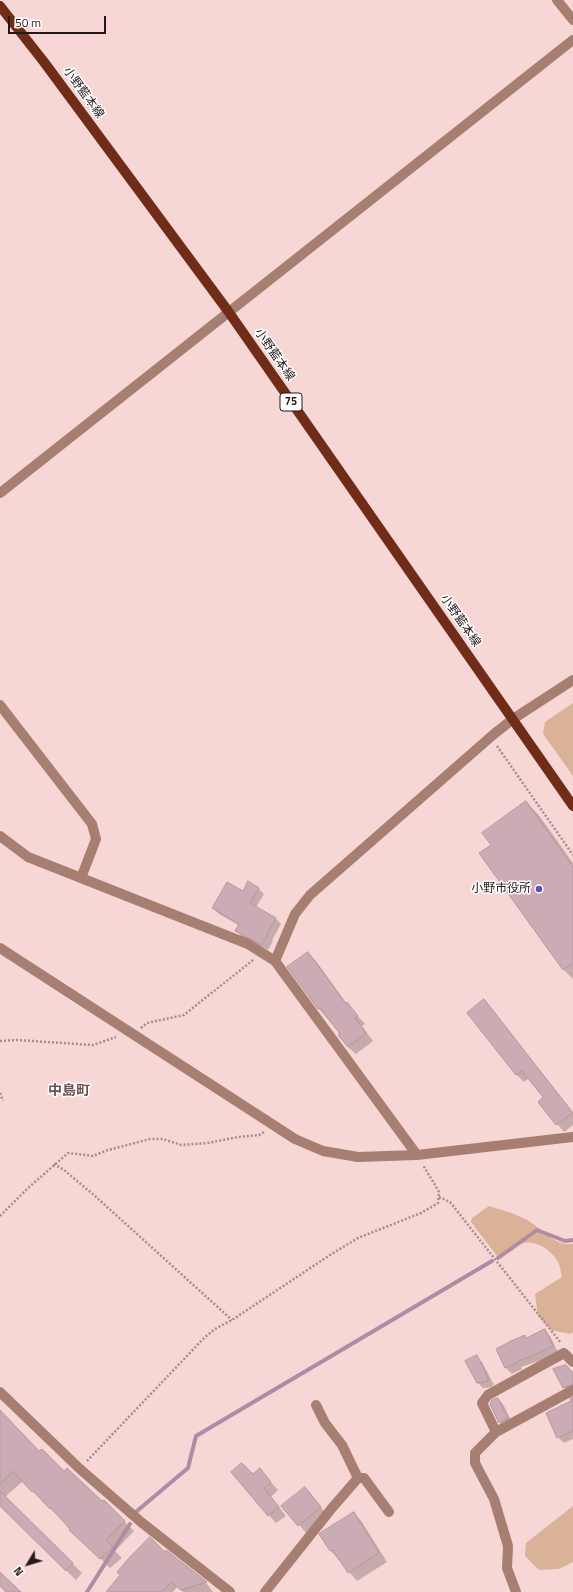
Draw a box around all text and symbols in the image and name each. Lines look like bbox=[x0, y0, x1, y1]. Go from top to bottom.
scale bar bbox=[10, 8, 108, 34]
text: 50 m bbox=[15, 13, 41, 32]
street label: 小野藍本線 bbox=[60, 64, 106, 122]
street label: 小野藍本線 bbox=[251, 326, 297, 384]
road number: 75 bbox=[280, 393, 302, 411]
street label: 小野藍本線 bbox=[437, 592, 483, 650]
place label: 小野市役所 bbox=[471, 882, 531, 896]
marker: 小野市役所 bbox=[534, 884, 544, 894]
district label: 中島町 bbox=[48, 1084, 90, 1100]
north arrow bbox=[8, 1544, 48, 1584]
text: N bbox=[10, 1563, 27, 1579]

